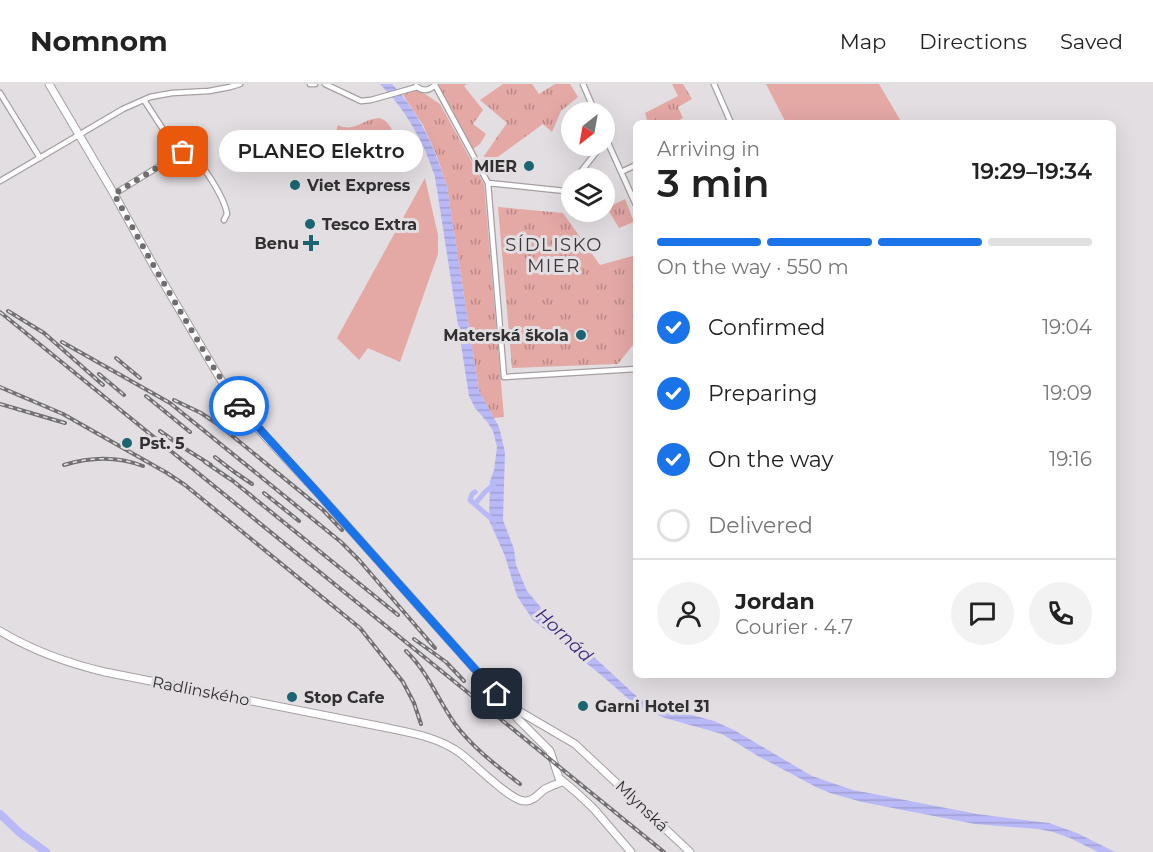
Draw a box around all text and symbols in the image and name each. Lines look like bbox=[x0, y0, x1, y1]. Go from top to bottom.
text: Nomnom bbox=[30, 24, 168, 58]
text: Map bbox=[840, 29, 886, 54]
text: Directions bbox=[919, 29, 1027, 54]
text: Saved bbox=[1060, 29, 1123, 54]
north arrow bbox=[561, 102, 615, 156]
map controls bbox=[561, 102, 615, 222]
pin bbox=[157, 126, 208, 177]
callout: PLANEO Elektro bbox=[219, 131, 423, 173]
icon: bag bbox=[166, 135, 199, 168]
text: Arriving in bbox=[657, 137, 760, 161]
text: PLANEO Elektro bbox=[237, 139, 405, 163]
place label: MIER bbox=[474, 157, 517, 176]
text: 19:29–19:34 bbox=[972, 158, 1092, 185]
marker: MIER bbox=[522, 159, 536, 173]
text: 3 min bbox=[657, 159, 770, 207]
button: layers bbox=[561, 168, 615, 222]
place label: Viet Express bbox=[306, 176, 411, 195]
marker: Viet Express bbox=[288, 178, 302, 192]
place label: Tesco Extra bbox=[322, 215, 417, 234]
marker: Tesco Extra bbox=[303, 217, 317, 231]
place label: Benu bbox=[255, 234, 299, 253]
district label: SÍDLISKO MIER bbox=[505, 234, 603, 277]
marker: Benu bbox=[304, 236, 318, 250]
text: On the way · 550 m bbox=[657, 255, 849, 279]
icon: check bbox=[657, 311, 690, 344]
text: Confirmed bbox=[708, 314, 825, 341]
text: 19:04 bbox=[1042, 315, 1092, 339]
place label: Materská škola bbox=[443, 326, 569, 345]
marker: Materská škola bbox=[574, 328, 588, 342]
courier bbox=[209, 376, 269, 436]
icon: check bbox=[657, 377, 690, 410]
text: Preparing bbox=[708, 380, 817, 407]
text: 19:09 bbox=[1043, 381, 1092, 405]
icon: car bbox=[223, 390, 256, 423]
place label: Pst. 5 bbox=[139, 434, 185, 453]
marker: Pst. 5 bbox=[120, 436, 134, 450]
icon: check bbox=[657, 443, 690, 476]
text: On the way bbox=[708, 446, 833, 473]
text: 19:16 bbox=[1049, 447, 1092, 471]
text: Delivered bbox=[708, 512, 813, 539]
button: person bbox=[657, 582, 720, 645]
button: chat bbox=[951, 582, 1014, 645]
button: phone bbox=[1029, 582, 1092, 645]
text: Jordan bbox=[735, 588, 815, 615]
water label: Hornád bbox=[531, 603, 598, 667]
text: Courier · 4.7 bbox=[735, 615, 853, 639]
pin bbox=[471, 668, 522, 719]
street label: Radlinského bbox=[151, 672, 251, 710]
icon: home bbox=[480, 677, 513, 710]
place label: Stop Cafe bbox=[304, 688, 385, 707]
marker: Stop Cafe bbox=[285, 690, 299, 704]
place label: Garni Hotel 31 bbox=[595, 697, 710, 716]
marker: Garni Hotel 31 bbox=[576, 699, 590, 713]
street label: Mlynská bbox=[612, 776, 672, 836]

